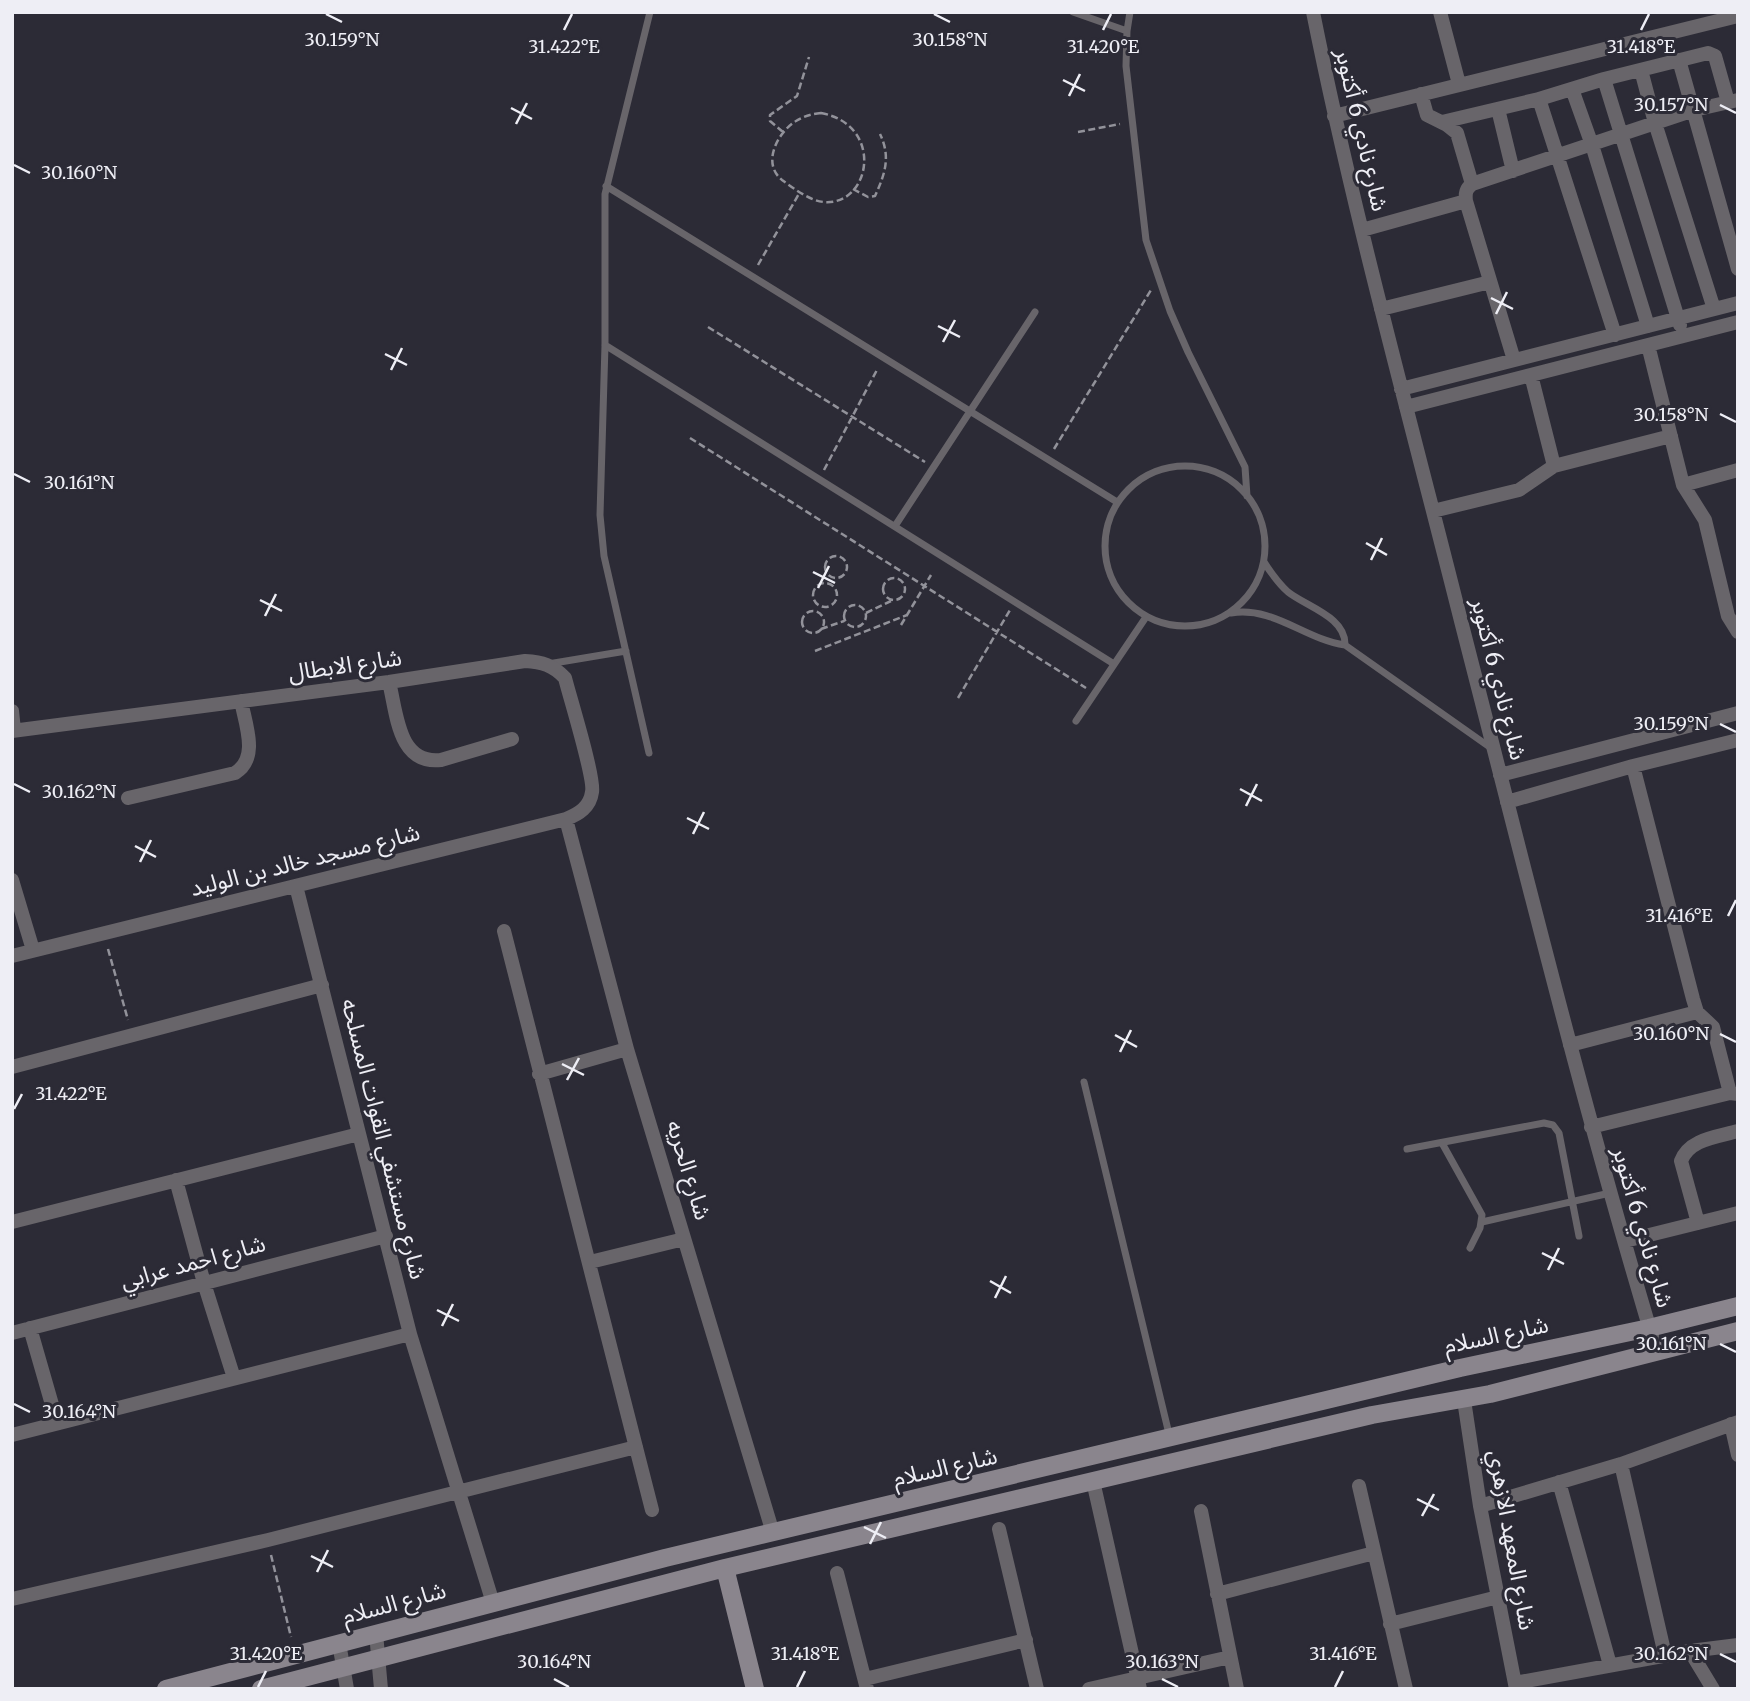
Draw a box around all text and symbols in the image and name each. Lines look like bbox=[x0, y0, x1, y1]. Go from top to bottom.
text: 30.159°N bbox=[305, 28, 379, 51]
text: 30.158°N bbox=[913, 28, 987, 51]
text: 31.422°E bbox=[528, 35, 600, 58]
text: 31.420°E bbox=[1067, 35, 1140, 58]
text: 31.418°E bbox=[1607, 35, 1676, 58]
street label: شارع نادي 6 أكتوبر bbox=[1326, 45, 1395, 215]
text: 30.157°N bbox=[1634, 93, 1708, 116]
text: 30.160°N bbox=[41, 161, 117, 184]
text: 30.158°N bbox=[1634, 403, 1708, 426]
text: 30.161°N bbox=[44, 471, 114, 494]
street label: شارع نادي 6 أكتوبر bbox=[1462, 594, 1534, 764]
street label: شارع الابطال bbox=[286, 642, 404, 690]
text: 30.159°N bbox=[1634, 712, 1708, 735]
text: 30.162°N bbox=[42, 780, 116, 803]
street label: شارع مسجد خالد بن الوليد bbox=[187, 817, 423, 905]
text: 31.416°E bbox=[1645, 904, 1713, 927]
street label: شارع مستشفي القوات المسلحه bbox=[332, 996, 433, 1283]
text: 30.160°N bbox=[1633, 1022, 1709, 1045]
text: 31.422°E bbox=[35, 1082, 107, 1105]
street label: شارع الحريه bbox=[658, 1116, 718, 1224]
street label: شارع نادي 6 أكتوبر bbox=[1603, 1142, 1680, 1312]
street label: شارع احمد عرابي bbox=[117, 1228, 269, 1298]
street label: شارع السلام bbox=[1441, 1309, 1552, 1364]
text: 30.161°N bbox=[1636, 1332, 1706, 1355]
text: 30.164°N bbox=[42, 1400, 116, 1423]
street label: شارع السلام bbox=[890, 1440, 1001, 1496]
street label: شارع المعهد الازهري bbox=[1479, 1448, 1543, 1633]
street label: شارع السلام bbox=[339, 1575, 450, 1634]
text: 31.420°E bbox=[230, 1642, 303, 1665]
text: 31.418°E bbox=[771, 1642, 840, 1665]
text: 31.416°E bbox=[1309, 1642, 1377, 1665]
text: 30.162°N bbox=[1634, 1642, 1708, 1665]
text: 30.164°N bbox=[517, 1650, 591, 1673]
text: 30.163°N bbox=[1125, 1650, 1199, 1673]

